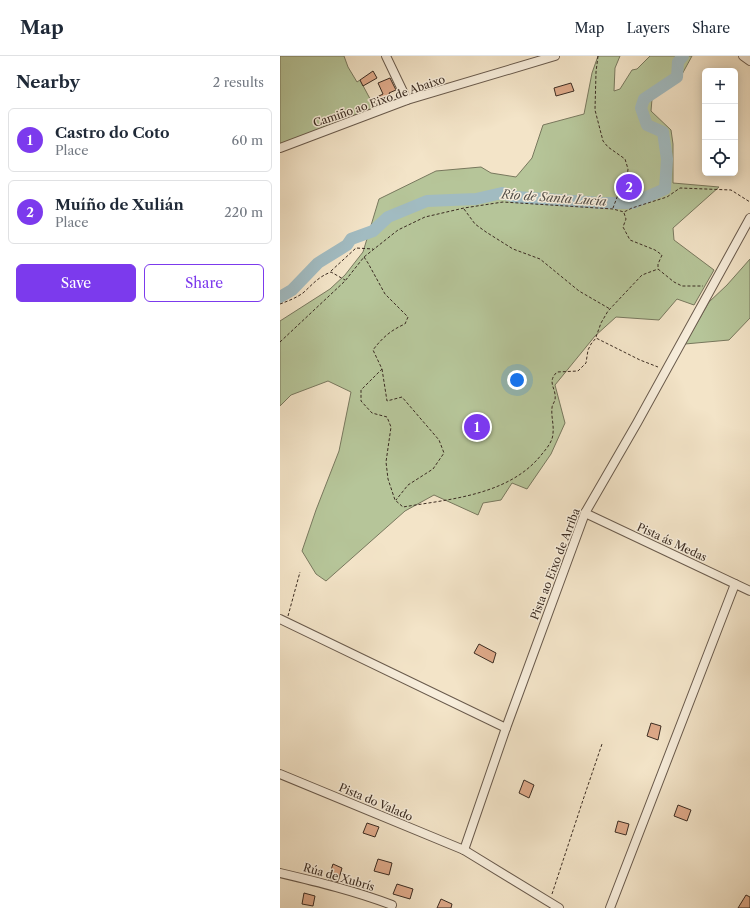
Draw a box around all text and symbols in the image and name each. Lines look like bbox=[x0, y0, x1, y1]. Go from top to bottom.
text: Map bbox=[20, 16, 64, 39]
text: Map bbox=[574, 19, 604, 37]
text: Layers bbox=[626, 19, 670, 37]
text: Share bbox=[692, 19, 730, 37]
map controls bbox=[702, 68, 738, 176]
button: + bbox=[702, 68, 738, 104]
text: Nearby bbox=[16, 72, 80, 92]
street label: Camiño ao Eixo de Abaixo bbox=[311, 72, 447, 130]
text: 2 results bbox=[213, 74, 264, 90]
button: − bbox=[702, 104, 738, 140]
text: Castro do Coto bbox=[55, 123, 170, 142]
text: 1 bbox=[27, 132, 33, 148]
text: 60 m bbox=[232, 132, 263, 148]
button: locate bbox=[702, 140, 738, 176]
text: Place bbox=[55, 142, 88, 158]
pin: 2 bbox=[616, 172, 642, 202]
water label: Río de Santa Lucía bbox=[500, 186, 607, 209]
text: Muíño de Xulián bbox=[55, 195, 184, 214]
text: 2 bbox=[26, 204, 34, 220]
text: 220 m bbox=[224, 204, 263, 220]
text: Place bbox=[55, 214, 88, 230]
button: Save bbox=[16, 264, 136, 302]
button: Share bbox=[144, 264, 264, 302]
your location bbox=[507, 370, 527, 390]
pin: 1 bbox=[464, 412, 490, 442]
street label: Pista ao Eixo de Arriba bbox=[527, 506, 583, 622]
street label: Pista ás Medas bbox=[635, 520, 709, 564]
street label: Pista do Valado bbox=[337, 780, 415, 824]
street label: Rúa de Xubrís bbox=[302, 860, 376, 894]

